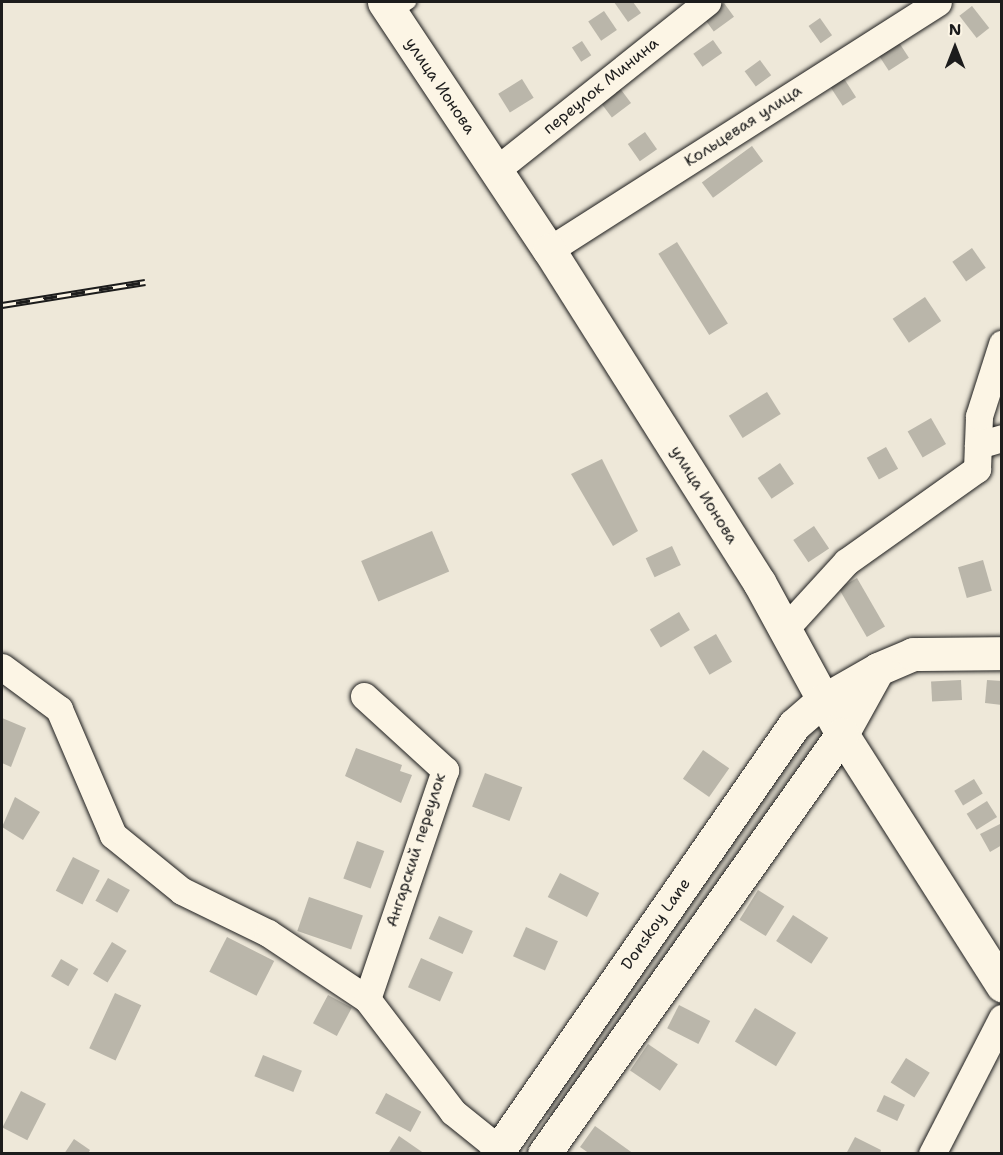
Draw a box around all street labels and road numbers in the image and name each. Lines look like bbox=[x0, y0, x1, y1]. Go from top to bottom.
street label: улица Ионова bbox=[401, 34, 479, 138]
street label: переулок Минина bbox=[540, 34, 662, 138]
street label: Кольцевая улица bbox=[681, 81, 805, 171]
street label: улица Ионова bbox=[666, 442, 742, 548]
street label: Ангарский переулок bbox=[382, 771, 450, 929]
street label: Donskoy Lane bbox=[617, 874, 695, 974]

